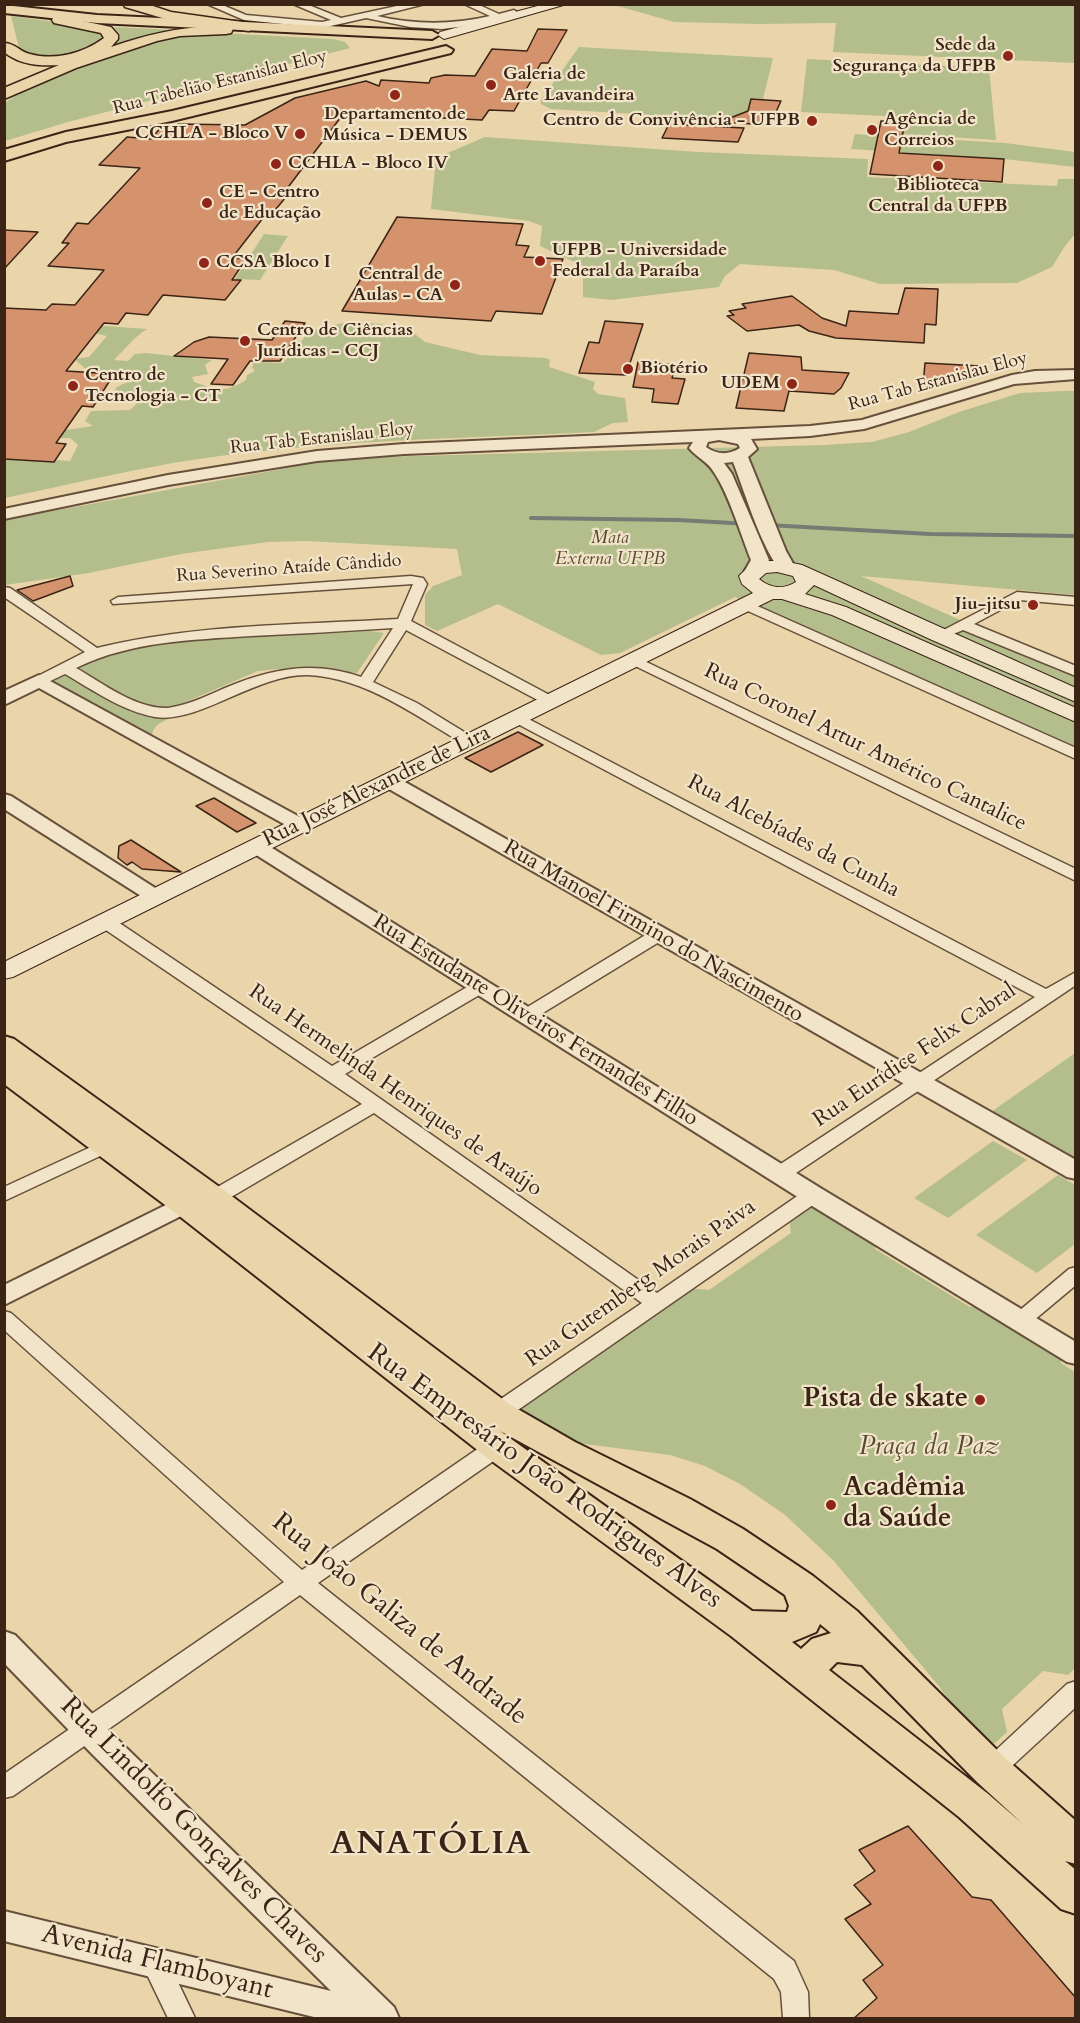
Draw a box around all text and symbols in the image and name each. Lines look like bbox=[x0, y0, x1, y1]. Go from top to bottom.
place label: Sede da Segurança da UFPB bbox=[833, 35, 996, 78]
street label: Rua Tabelião Estanislau Eloy bbox=[111, 46, 329, 120]
marker: Sede da Segurança da UFPB bbox=[1001, 49, 1015, 63]
place label: Galeria de Arte Lavandeira bbox=[503, 64, 635, 106]
marker: Galeria de Arte Lavandeira bbox=[484, 78, 498, 92]
marker: Departamento de Música - DEMUS bbox=[388, 88, 402, 102]
place label: Departamento de Música - DEMUS bbox=[323, 104, 467, 146]
place label: Agência de Correios bbox=[884, 109, 976, 152]
place label: Centro de Convivência - UFPB bbox=[543, 110, 800, 132]
marker: Centro de Convivência - UFPB bbox=[805, 114, 819, 128]
place label: CCHLA - Bloco V bbox=[135, 123, 288, 145]
marker: Agência de Correios bbox=[865, 123, 879, 137]
marker: CCHLA - Bloco V bbox=[293, 127, 307, 141]
place label: CCHLA - Bloco IV bbox=[288, 153, 448, 175]
marker: CCHLA - Bloco IV bbox=[269, 157, 283, 171]
marker: Biblioteca Central da UFPB bbox=[931, 159, 945, 173]
place label: Biblioteca Central da UFPB bbox=[868, 175, 1008, 218]
place label: CE - Centro de Educação bbox=[219, 182, 321, 224]
marker: CE - Centro de Educação bbox=[200, 196, 214, 210]
place label: UFPB - Universidade Federal da Paraíba bbox=[552, 240, 727, 282]
place label: CCSA Bloco I bbox=[216, 252, 331, 274]
marker: UFPB - Universidade Federal da Paraíba bbox=[533, 254, 547, 268]
marker: CCSA Bloco I bbox=[197, 256, 211, 270]
place label: Central de Aulas - CA bbox=[353, 264, 443, 306]
marker: Central de Aulas - CA bbox=[448, 278, 462, 292]
place label: Centro de Ciências Jurídicas - CCJ bbox=[257, 320, 413, 362]
marker: Centro de Ciências Jurídicas - CCJ bbox=[238, 334, 252, 348]
street label: Rua Tab Estanislau Eloy bbox=[846, 348, 1030, 416]
place label: Biotério bbox=[640, 358, 708, 380]
marker: Biotério bbox=[621, 362, 635, 376]
place label: Centro de Tecnologia - CT bbox=[85, 365, 221, 407]
place label: UDEM bbox=[721, 373, 780, 395]
marker: UDEM bbox=[785, 377, 799, 391]
marker: Centro de Tecnologia - CT bbox=[66, 379, 80, 393]
street label: Rua Tab Estanislau Eloy bbox=[229, 419, 415, 459]
park label: Mata Externa UFPB bbox=[555, 528, 665, 570]
street label: Rua Severino Ataíde Cândido bbox=[176, 550, 402, 588]
place label: Jiu-jitsu bbox=[955, 594, 1021, 616]
marker: Jiu-jitsu bbox=[1026, 598, 1040, 612]
street label: Rua Coronel Artur Américo Cantalice bbox=[700, 658, 1030, 838]
street label: Rua José Alexandre de Lira bbox=[259, 720, 495, 854]
street label: Rua Alcebíades da Cunha bbox=[682, 770, 904, 904]
street label: Rua Manoel Firmino do Nascimento bbox=[498, 835, 808, 1029]
street label: Rua Estudante Oliveiros Fernandes Filho bbox=[367, 909, 703, 1133]
street label: Rua Eurídice Felix Cabral bbox=[809, 978, 1021, 1134]
street label: Rua Hermelinda Henriques de Araújo bbox=[243, 979, 547, 1203]
street label: Rua Gutemberg Morais Paiva bbox=[521, 1194, 761, 1374]
street label: Rua Empresário João Rodrigues Alves bbox=[360, 1337, 728, 1617]
place label: Pista de skate bbox=[803, 1384, 968, 1416]
marker: Pista de skate bbox=[973, 1393, 987, 1407]
park label: Praça da Paz bbox=[859, 1432, 999, 1464]
place label: Acadêmia da Saúde bbox=[843, 1473, 965, 1536]
marker: Acadêmia da Saúde bbox=[824, 1498, 838, 1512]
street label: Rua João Galiza de Andrade bbox=[265, 1507, 533, 1733]
street label: Rua Lindolfo Gonçalves Chaves bbox=[53, 1691, 333, 1971]
district label: ANATÓLIA bbox=[330, 1825, 532, 1865]
street label: Avenida Flamboyant bbox=[38, 1919, 276, 2007]

